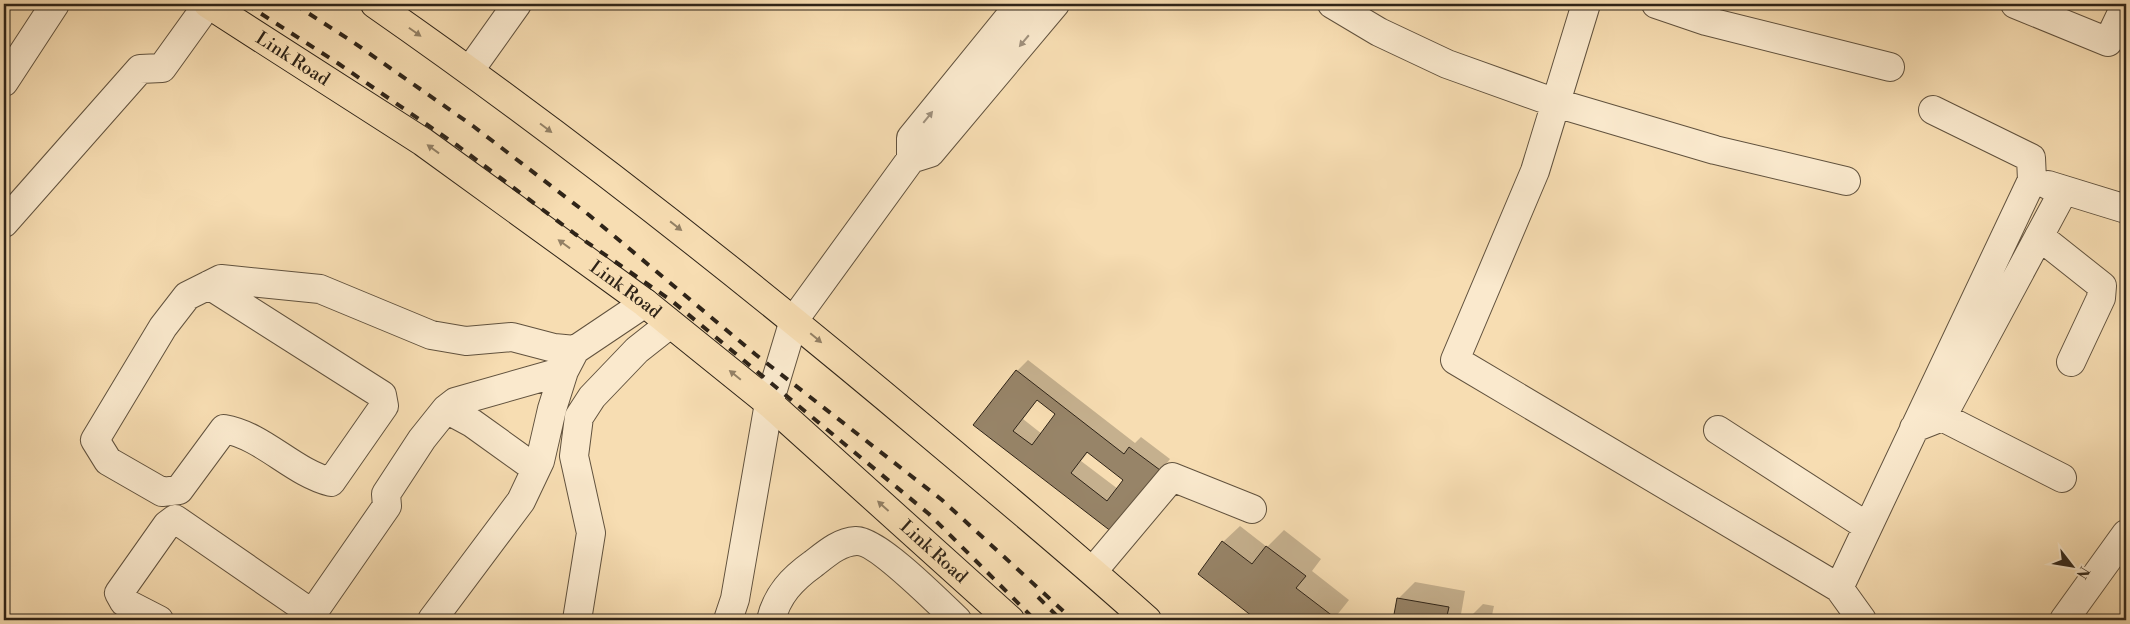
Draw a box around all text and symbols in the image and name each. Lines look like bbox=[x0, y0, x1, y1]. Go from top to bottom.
street label: Link Road bbox=[251, 27, 335, 92]
one-way arrow bbox=[408, 27, 422, 37]
one-way arrow bbox=[1018, 34, 1029, 47]
one-way arrow bbox=[922, 110, 933, 123]
one-way arrow bbox=[539, 122, 552, 133]
one-way arrow bbox=[426, 144, 440, 154]
one-way arrow bbox=[669, 221, 682, 232]
one-way arrow bbox=[558, 239, 571, 250]
street label: Link Road bbox=[585, 256, 667, 324]
one-way arrow bbox=[810, 333, 823, 344]
one-way arrow bbox=[729, 370, 742, 381]
one-way arrow bbox=[877, 500, 890, 511]
street label: Link Road bbox=[895, 515, 973, 589]
north arrow bbox=[2048, 542, 2098, 592]
text: N bbox=[2072, 563, 2093, 582]

